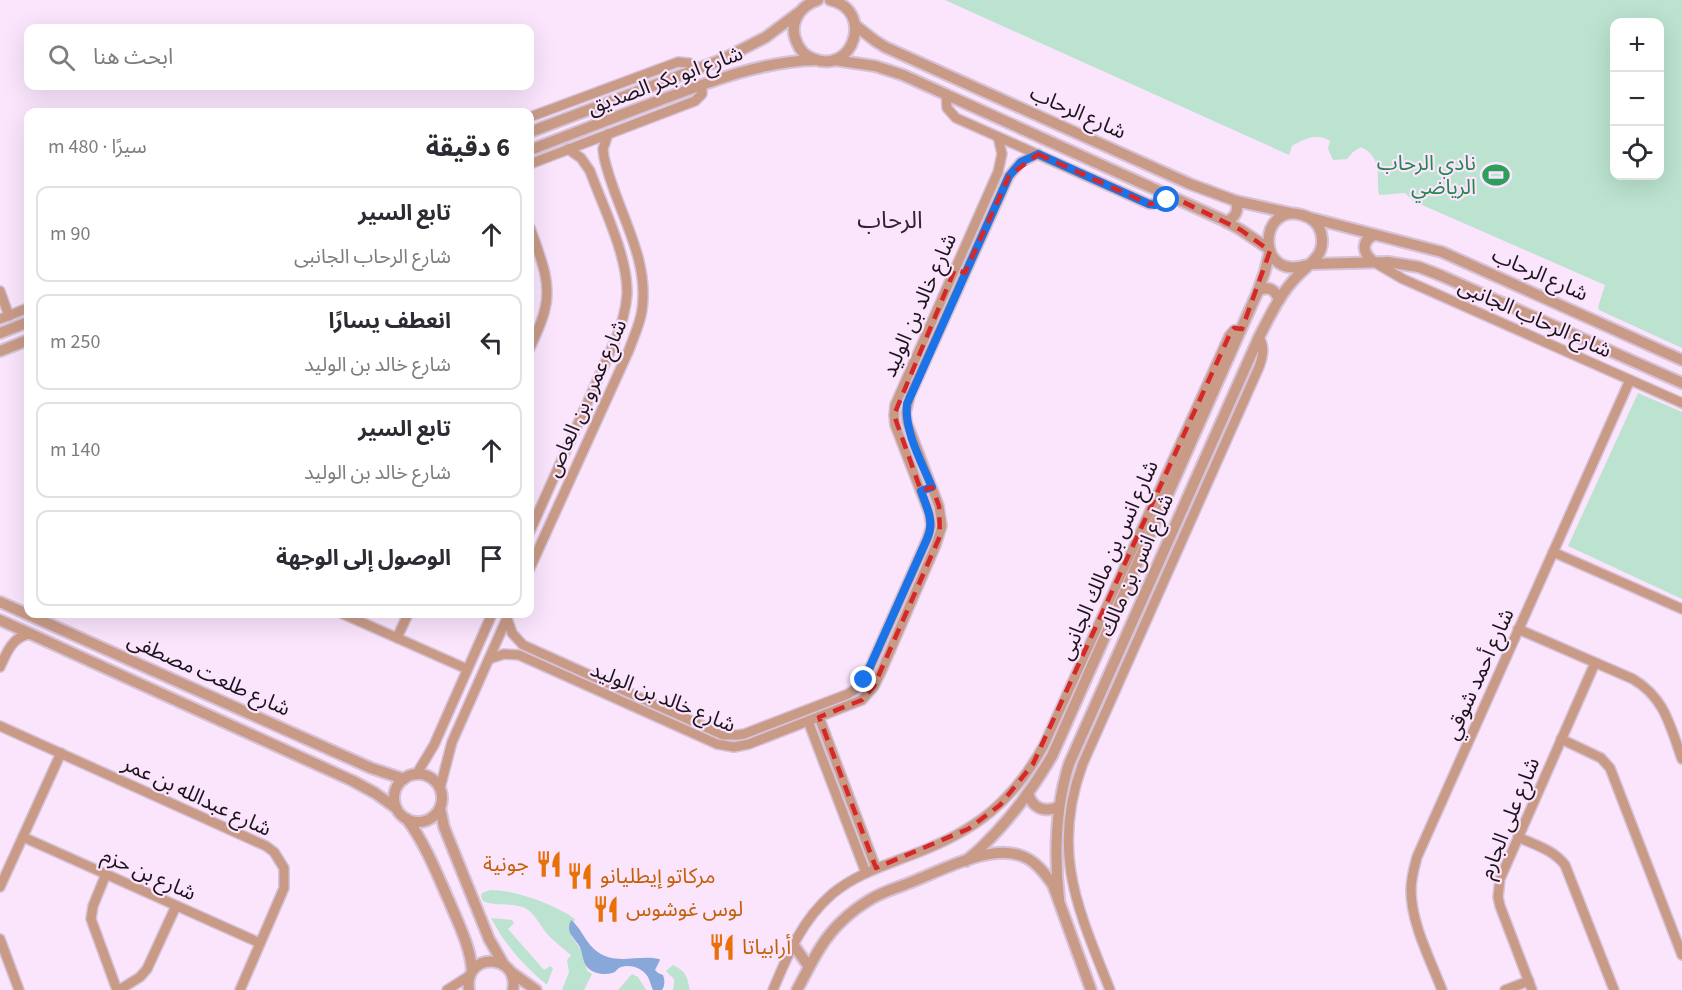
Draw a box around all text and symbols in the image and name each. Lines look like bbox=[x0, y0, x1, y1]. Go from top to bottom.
map controls bbox=[1610, 18, 1664, 180]
button: + bbox=[1610, 18, 1664, 72]
search box bbox=[24, 24, 534, 90]
street label: شارع ابو بكر الصديق bbox=[583, 38, 747, 122]
icon: search bbox=[45, 41, 78, 74]
text: ابحث هنا bbox=[93, 41, 173, 73]
button: − bbox=[1610, 72, 1664, 126]
street label: شارع الرحاب bbox=[1025, 77, 1131, 147]
button: locate bbox=[1610, 126, 1664, 180]
text: 6 دقيقة bbox=[426, 129, 510, 166]
text: سيرًا · 480 m bbox=[48, 133, 147, 161]
place label: نادي الرحاب الرياضي bbox=[1377, 148, 1476, 203]
sports icon: نادي الرحاب الرياضي bbox=[1481, 160, 1511, 190]
route start bbox=[1153, 186, 1179, 212]
text: تابع السير bbox=[358, 197, 451, 229]
district label: الرحاب bbox=[857, 203, 923, 238]
icon: ahead bbox=[475, 218, 508, 251]
text: 90 m bbox=[50, 220, 90, 248]
street label: شارع خالد بن الوليد bbox=[874, 228, 964, 382]
street label: شارع الرحاب bbox=[1487, 239, 1593, 309]
text: شارع الرحاب الجانبى bbox=[294, 243, 451, 271]
street label: شارع الرحاب الجانبى bbox=[1454, 271, 1616, 365]
text: انعطف يسارًا bbox=[328, 305, 451, 337]
street label: شارع عمرو بن العاص bbox=[538, 314, 634, 482]
icon: left bbox=[475, 326, 508, 359]
text: 250 m bbox=[50, 328, 100, 356]
text: شارع خالد بن الوليد bbox=[304, 351, 451, 379]
text: تابع السير bbox=[358, 413, 451, 445]
icon: ahead bbox=[475, 434, 508, 467]
text: 140 m bbox=[50, 436, 100, 464]
street label: شارع انس بن مالك الجانبى bbox=[1053, 456, 1163, 664]
text: شارع خالد بن الوليد bbox=[304, 459, 451, 487]
street label: شارع انس بن مالك bbox=[1093, 490, 1179, 640]
text: الوصول إلى الوجهة bbox=[276, 542, 451, 574]
icon: arrive bbox=[475, 542, 508, 575]
street label: شارع أحمد شوقي bbox=[1437, 603, 1522, 745]
street label: شارع طلعت مصطفى bbox=[123, 625, 295, 723]
street label: شارع خالد بن الوليد bbox=[586, 654, 740, 740]
route end bbox=[850, 666, 876, 692]
street label: شارع عبدالله بن عمر bbox=[117, 748, 276, 844]
street label: شارع على الجارم bbox=[1471, 753, 1548, 884]
street label: شارع بن حزم bbox=[97, 840, 201, 909]
place label: جونية bbox=[483, 849, 529, 879]
restaurant icon: جونية bbox=[534, 849, 564, 879]
restaurant icon: مركاتو إيطليانو bbox=[565, 861, 595, 891]
place label: مركاتو إيطليانو bbox=[600, 861, 716, 891]
restaurant icon: لوس غوشوس bbox=[591, 894, 621, 924]
place label: لوس غوشوس bbox=[626, 894, 743, 924]
restaurant icon: أرابياتا bbox=[707, 932, 737, 962]
place label: أرابياتا bbox=[742, 932, 791, 962]

